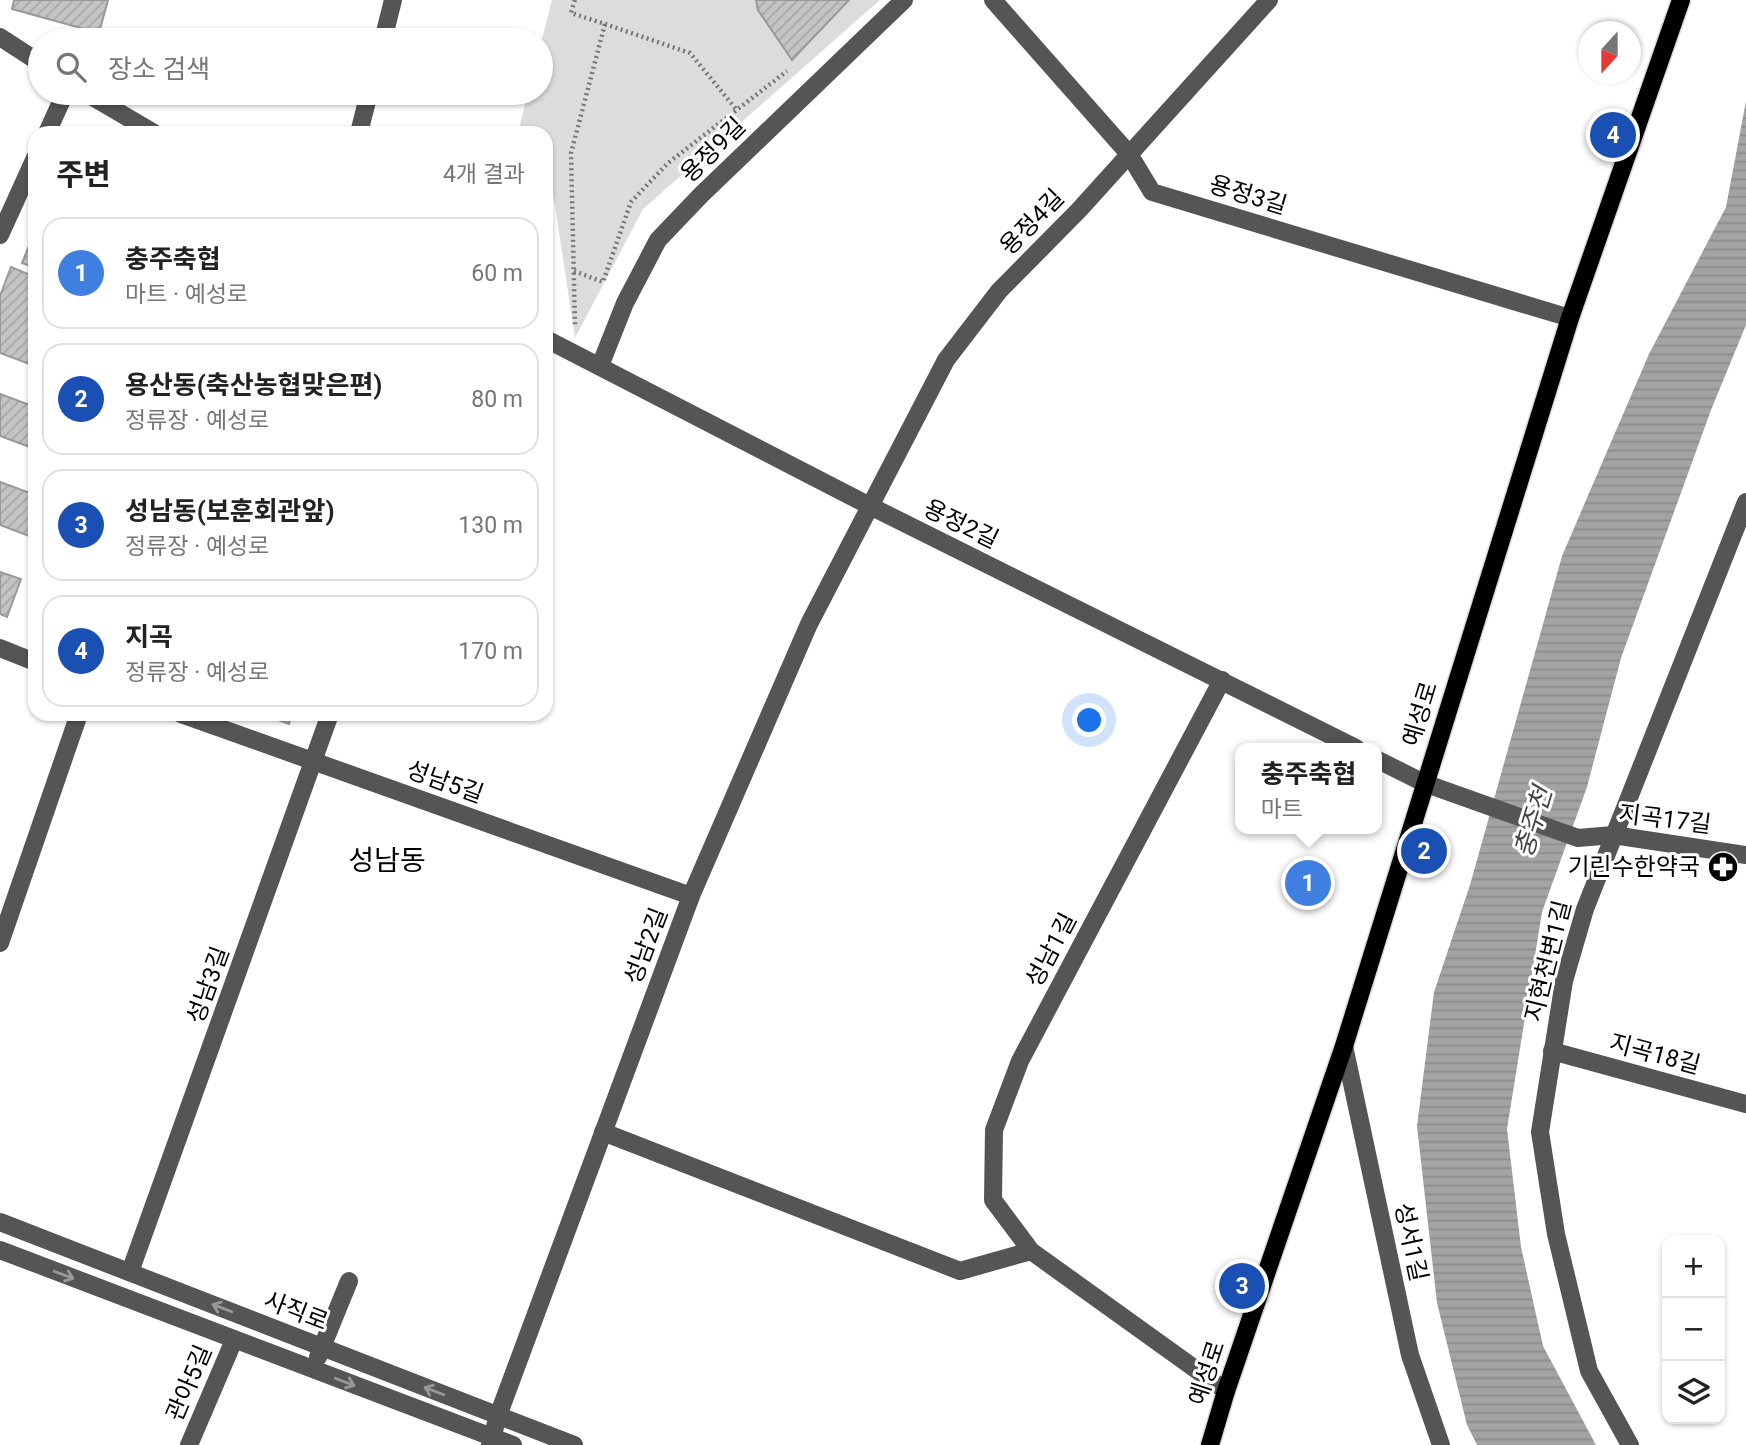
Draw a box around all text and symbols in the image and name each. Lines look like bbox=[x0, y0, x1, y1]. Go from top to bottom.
north arrow bbox=[1578, 21, 1641, 84]
search box bbox=[28, 28, 553, 105]
icon: search bbox=[52, 48, 90, 86]
text: 장소 검색 bbox=[108, 54, 210, 84]
pin: 4 bbox=[1590, 109, 1636, 161]
street label: 용정9길 bbox=[675, 112, 751, 188]
text: 주변 bbox=[56, 157, 111, 192]
text: 4개 결과 bbox=[443, 161, 525, 188]
street label: 용정3길 bbox=[1206, 170, 1290, 220]
street label: 용정4길 bbox=[994, 184, 1070, 260]
text: 충주축협 bbox=[125, 244, 221, 274]
text: 1 bbox=[74, 260, 88, 287]
text: 60 m bbox=[471, 260, 523, 287]
text: 마트 · 예성로 bbox=[125, 281, 248, 308]
text: 용산동(축산농협맞은편) bbox=[125, 370, 382, 400]
text: 2 bbox=[74, 386, 88, 413]
text: 80 m bbox=[471, 386, 523, 413]
text: 정류장 · 예성로 bbox=[125, 407, 269, 434]
street label: 용정2길 bbox=[919, 494, 1003, 554]
text: 성남동(보훈회관앞) bbox=[125, 496, 335, 526]
text: 3 bbox=[74, 512, 88, 539]
text: 130 m bbox=[458, 512, 523, 539]
text: 정류장 · 예성로 bbox=[125, 533, 269, 560]
text: 지곡 bbox=[125, 622, 173, 652]
text: 4 bbox=[74, 638, 88, 665]
text: 170 m bbox=[458, 638, 523, 665]
text: 정류장 · 예성로 bbox=[125, 659, 269, 686]
street label: 예성로 bbox=[1397, 678, 1443, 750]
your location bbox=[1072, 703, 1106, 737]
popup bbox=[1235, 743, 1382, 834]
street label: 성남5길 bbox=[403, 755, 487, 809]
text: 충주축협 bbox=[1261, 759, 1356, 789]
water label: 충주천 bbox=[1508, 780, 1559, 861]
text: 마트 bbox=[1261, 796, 1303, 823]
street label: 지곡17길 bbox=[1617, 799, 1713, 839]
pin: 2 bbox=[1401, 825, 1447, 877]
district label: 성남동 bbox=[348, 844, 426, 877]
pharmacy icon: 기린수한약국 bbox=[1706, 850, 1740, 884]
place label: 기린수한약국 bbox=[1568, 853, 1700, 881]
pin: 1 bbox=[1285, 857, 1331, 909]
street label: 지현천변1길 bbox=[1519, 898, 1577, 1024]
street label: 성남2길 bbox=[619, 904, 673, 988]
street label: 성남1길 bbox=[1020, 908, 1082, 992]
street label: 성남3길 bbox=[181, 943, 235, 1027]
street label: 지곡18길 bbox=[1606, 1028, 1704, 1080]
street label: 성서1길 bbox=[1389, 1200, 1433, 1284]
map controls bbox=[1662, 1235, 1725, 1424]
button: + bbox=[1662, 1235, 1725, 1298]
pin: 3 bbox=[1219, 1260, 1265, 1312]
one-way arrow bbox=[52, 1269, 74, 1282]
street label: 사직로 bbox=[260, 1286, 332, 1336]
button: − bbox=[1662, 1298, 1725, 1361]
one-way arrow bbox=[212, 1301, 234, 1314]
street label: 예성로 bbox=[1183, 1337, 1231, 1409]
street label: 관아5길 bbox=[161, 1341, 217, 1425]
button: layers bbox=[1662, 1361, 1725, 1424]
one-way arrow bbox=[333, 1376, 355, 1389]
one-way arrow bbox=[424, 1384, 446, 1397]

